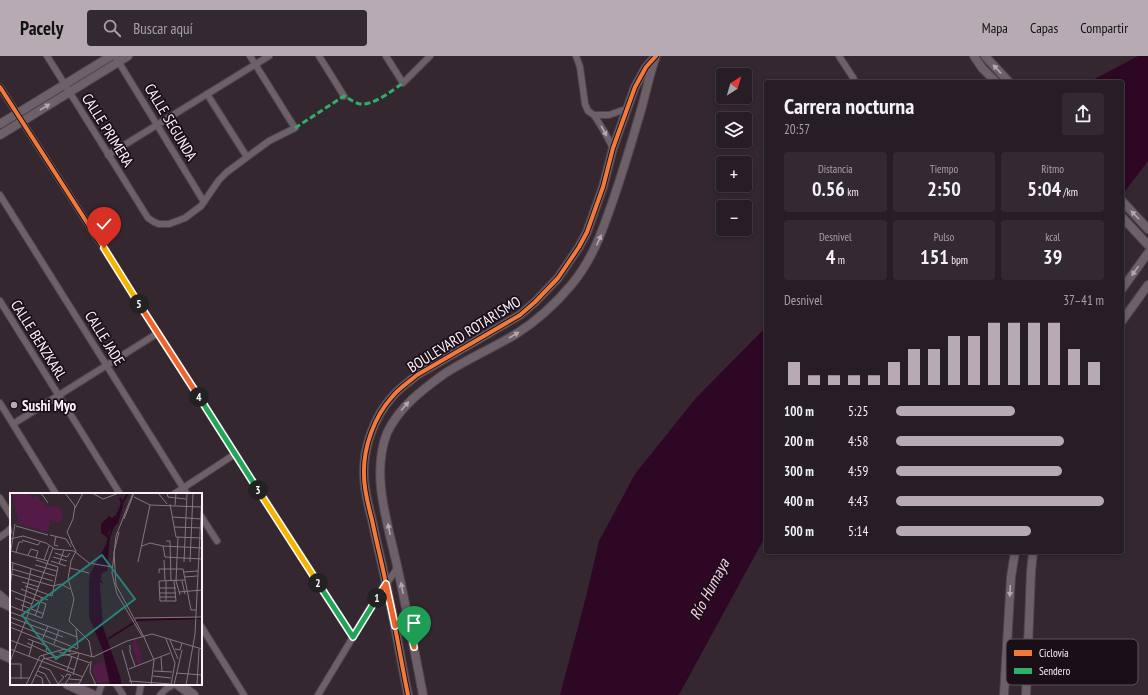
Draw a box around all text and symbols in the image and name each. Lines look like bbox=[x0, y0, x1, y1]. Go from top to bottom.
search box bbox=[87, 10, 367, 46]
text: Pacely bbox=[20, 16, 63, 40]
icon: search bbox=[101, 17, 123, 39]
text: Buscar aquí bbox=[133, 19, 193, 38]
text: Mapa bbox=[982, 19, 1008, 37]
text: Capas bbox=[1030, 19, 1058, 37]
text: Compartir bbox=[1080, 19, 1128, 37]
one-way arrow bbox=[992, 64, 1002, 74]
north arrow bbox=[716, 68, 752, 104]
map controls bbox=[716, 68, 752, 236]
street label: CALLE SEGUNDA bbox=[141, 80, 202, 165]
street label: CALLE PRIMERA bbox=[78, 90, 139, 171]
text: Carrera nocturna bbox=[784, 92, 914, 120]
button: share bbox=[1062, 93, 1104, 135]
one-way arrow bbox=[40, 103, 50, 111]
button: layers bbox=[716, 112, 752, 148]
text: 20:57 bbox=[784, 121, 810, 138]
one-way arrow bbox=[601, 125, 608, 137]
button: + bbox=[716, 156, 752, 192]
text: Distancia bbox=[818, 162, 853, 176]
text: Tiempo bbox=[930, 162, 958, 176]
text: Ritmo bbox=[1041, 162, 1064, 176]
text: 0.56 bbox=[812, 176, 845, 202]
text: 2:50 bbox=[927, 176, 961, 202]
text: 5:04 bbox=[1027, 176, 1061, 202]
text: km bbox=[845, 185, 859, 199]
text: /km bbox=[1061, 185, 1078, 199]
button: − bbox=[716, 200, 752, 236]
pin bbox=[87, 207, 121, 248]
one-way arrow bbox=[1130, 210, 1140, 220]
icon: check bbox=[93, 213, 115, 235]
text: Desnivel bbox=[819, 230, 852, 244]
text: Pulso bbox=[934, 230, 954, 244]
text: kcal bbox=[1045, 230, 1060, 244]
one-way arrow bbox=[596, 234, 602, 245]
text: 4 bbox=[826, 244, 835, 270]
text: 151 bbox=[920, 244, 949, 270]
text: 39 bbox=[1043, 244, 1062, 270]
text: m bbox=[835, 253, 845, 267]
text: bpm bbox=[949, 253, 968, 267]
one-way arrow bbox=[1131, 266, 1139, 276]
street label: BOULEVARD ROTARISMO bbox=[404, 292, 524, 376]
text: Desnivel bbox=[784, 292, 823, 309]
text: 37–41 m bbox=[1063, 292, 1104, 309]
pin: 5 bbox=[129, 294, 149, 314]
street label: CALLE BENZKARL bbox=[7, 296, 72, 384]
text: 5 bbox=[136, 297, 142, 311]
street label: CALLE JADE bbox=[81, 307, 129, 369]
one-way arrow bbox=[508, 332, 520, 339]
pin: 4 bbox=[189, 387, 209, 407]
text: 4 bbox=[196, 390, 202, 404]
place label: Sushi Myo bbox=[22, 396, 77, 415]
marker: Sushi Myo bbox=[9, 400, 19, 410]
one-way arrow bbox=[401, 401, 410, 411]
text: 100 m bbox=[784, 403, 814, 420]
text: 5:25 bbox=[848, 403, 868, 420]
text: 200 m bbox=[784, 433, 814, 450]
text: 4:58 bbox=[848, 433, 868, 450]
text: 300 m bbox=[784, 463, 814, 480]
text: 4:59 bbox=[848, 463, 868, 480]
pin: 3 bbox=[248, 480, 268, 500]
text: 3 bbox=[255, 483, 261, 497]
inset map bbox=[10, 493, 202, 685]
text: 400 m bbox=[784, 493, 814, 510]
text: 4:43 bbox=[848, 493, 868, 510]
one-way arrow bbox=[386, 522, 392, 535]
text: 500 m bbox=[784, 523, 814, 540]
text: 5:14 bbox=[848, 523, 868, 540]
water label: Río Humaya bbox=[685, 554, 734, 623]
pin: 2 bbox=[308, 573, 328, 593]
text: 2 bbox=[315, 576, 321, 590]
one-way arrow bbox=[399, 582, 405, 594]
one-way arrow bbox=[1007, 585, 1014, 597]
pin: 1 bbox=[367, 588, 387, 608]
text: 1 bbox=[374, 591, 380, 605]
pin bbox=[397, 606, 431, 647]
icon: arrive bbox=[403, 612, 425, 634]
legend bbox=[1006, 639, 1138, 685]
text: Ciclovía bbox=[1039, 646, 1069, 660]
text: Sendero bbox=[1039, 664, 1070, 678]

